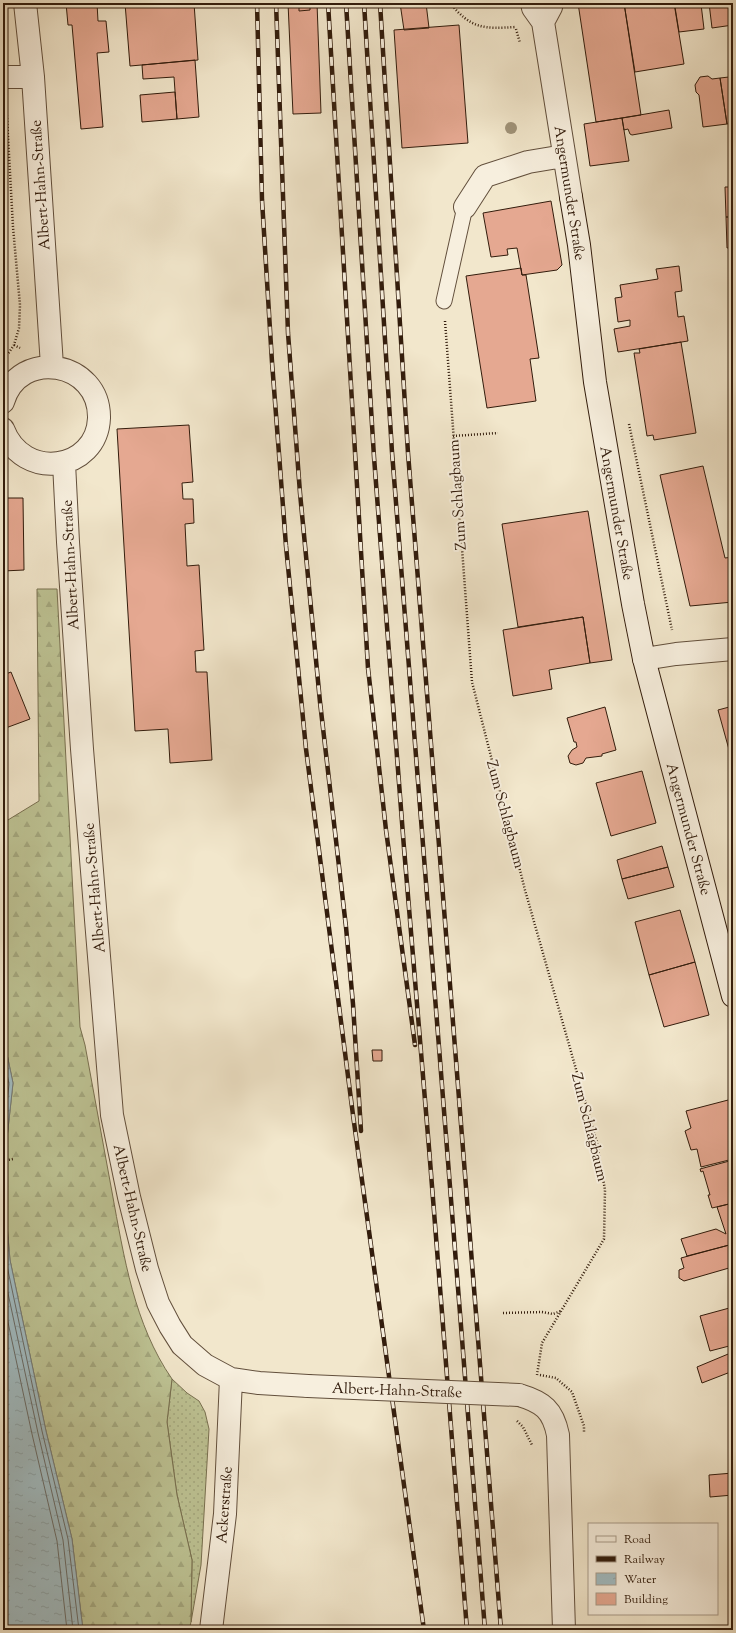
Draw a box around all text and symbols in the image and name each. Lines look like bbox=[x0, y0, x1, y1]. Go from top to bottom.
street label: Albert-Hahn-Straße bbox=[26, 119, 57, 251]
street label: Angermunder Straße bbox=[548, 124, 590, 262]
street label: Zum Schlagbaum bbox=[444, 438, 473, 551]
street label: Angermunder Straße bbox=[593, 444, 638, 582]
street label: Albert-Hahn-Straße bbox=[58, 499, 85, 631]
street label: Zum Schlagbaum bbox=[480, 758, 529, 871]
street label: Angermunder Straße bbox=[660, 761, 715, 898]
street label: Albert-Hahn-Straße bbox=[79, 822, 112, 954]
street label: Zum Schlagbaum bbox=[565, 1071, 612, 1184]
street label: Albert-Hahn-Straße bbox=[107, 1142, 156, 1274]
street label: Albert-Hahn-Straße bbox=[331, 1379, 462, 1404]
street label: Ackerstraße bbox=[212, 1466, 239, 1544]
legend bbox=[588, 1523, 718, 1615]
text: Road bbox=[624, 1531, 651, 1549]
text: Railway bbox=[624, 1551, 665, 1569]
text: Water bbox=[624, 1571, 657, 1589]
text: Building bbox=[624, 1591, 668, 1609]

